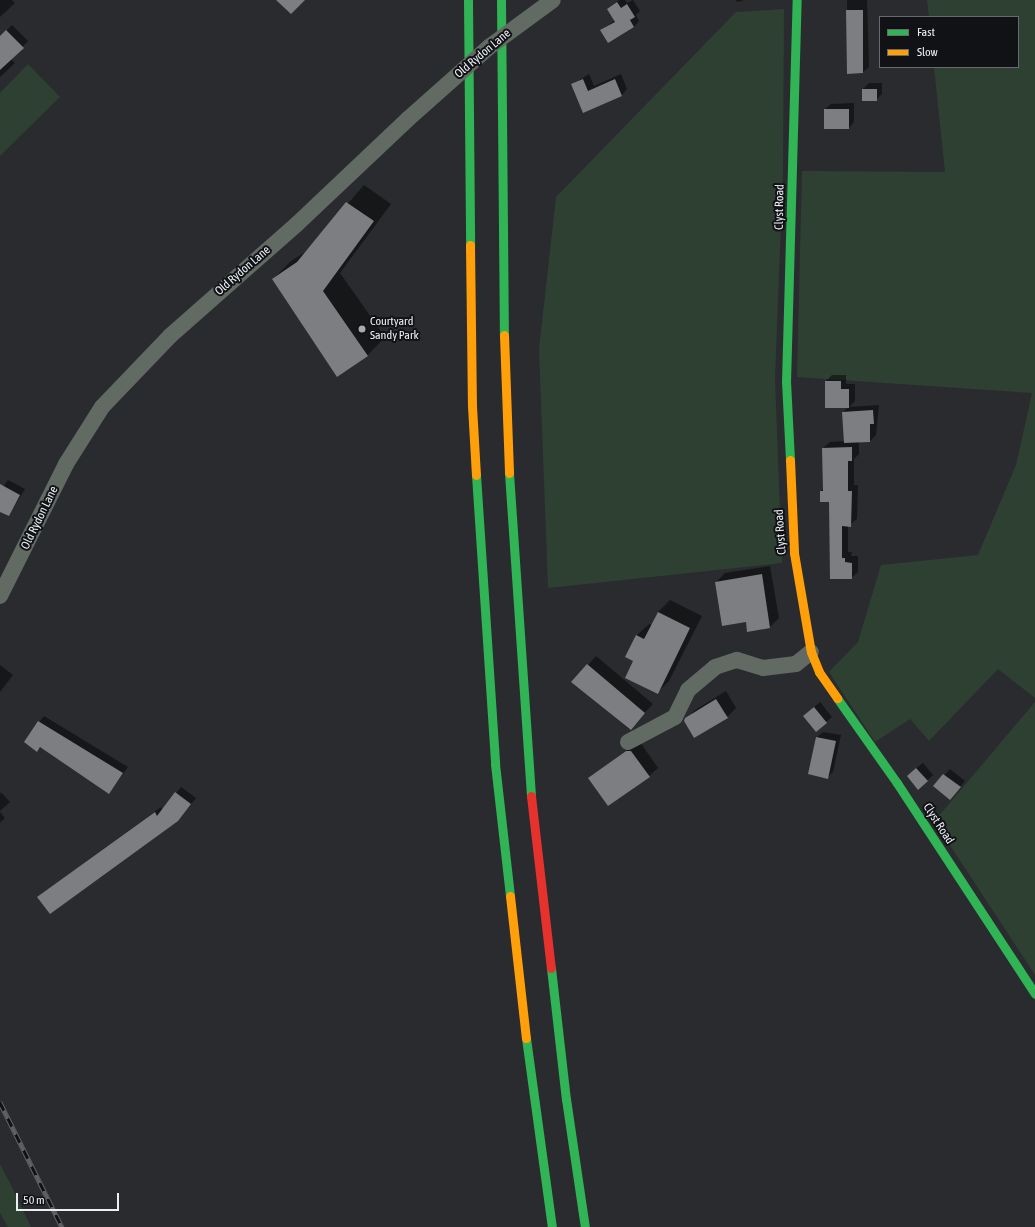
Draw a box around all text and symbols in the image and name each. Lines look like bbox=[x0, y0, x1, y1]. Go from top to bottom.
legend bbox=[879, 16, 1019, 68]
text: Fast bbox=[917, 25, 935, 39]
street label: Old Rydon Lane bbox=[452, 26, 514, 82]
text: Slow bbox=[917, 45, 938, 59]
street label: Clyst Road bbox=[772, 184, 788, 230]
street label: Old Rydon Lane bbox=[212, 243, 274, 299]
place label: Courtyard Sandy Park bbox=[370, 315, 419, 343]
marker: Courtyard Sandy Park bbox=[357, 324, 367, 334]
street label: Old Rydon Lane bbox=[19, 484, 61, 552]
street label: Clyst Road bbox=[772, 509, 790, 555]
street label: Clyst Road bbox=[920, 801, 956, 847]
scale bar bbox=[18, 1185, 121, 1211]
text: 50 m bbox=[23, 1193, 45, 1207]

